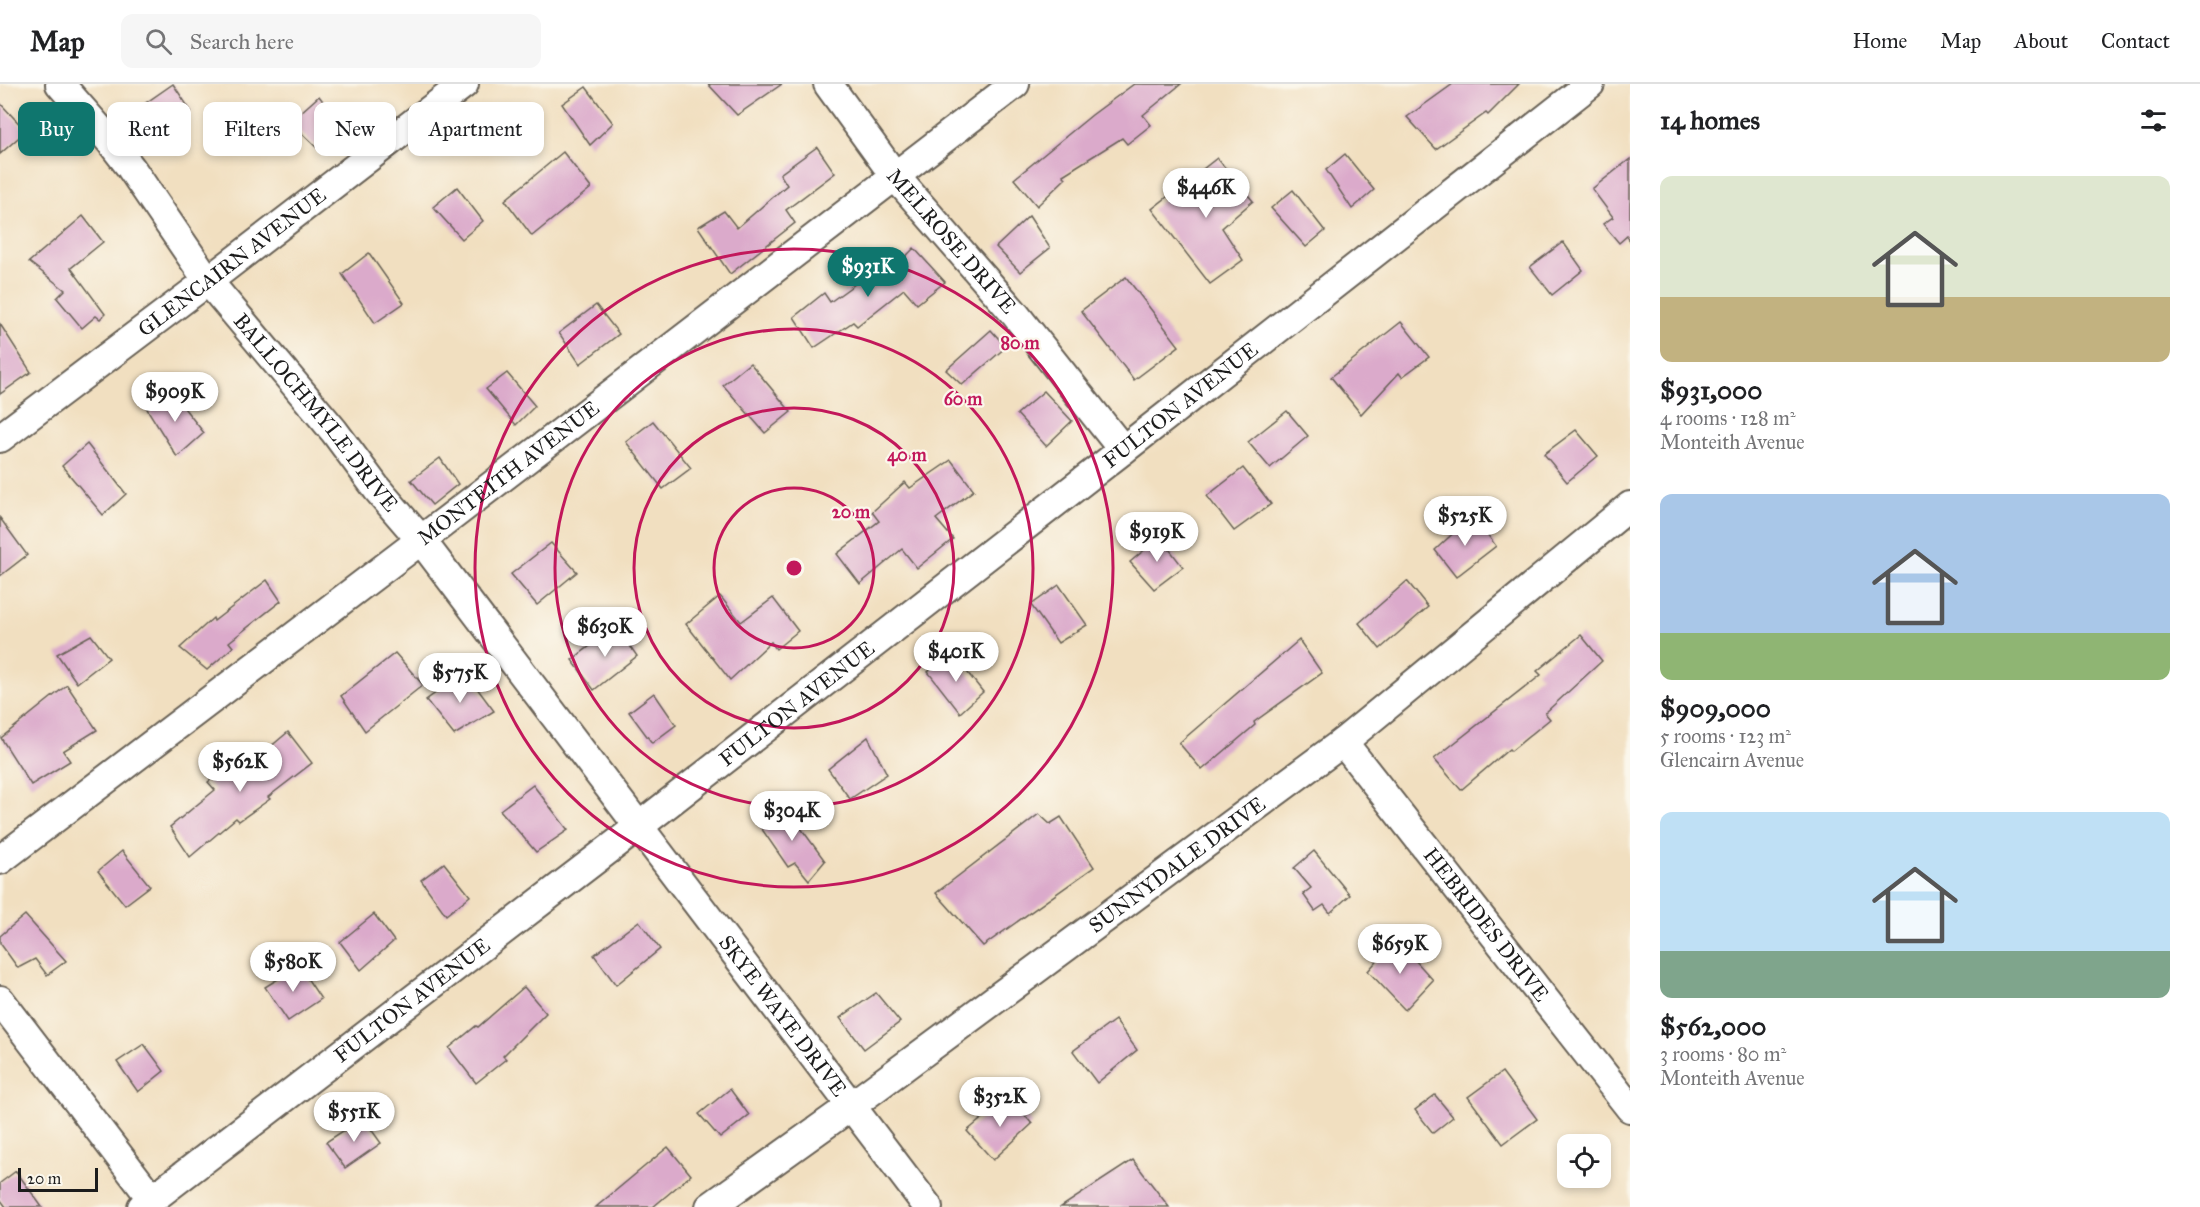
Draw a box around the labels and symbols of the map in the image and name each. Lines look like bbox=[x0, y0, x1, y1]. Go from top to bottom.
street label: MELROSE DRIVE bbox=[881, 163, 1022, 319]
pin: $446K bbox=[1164, 168, 1248, 219]
street label: GLENCAIRN AVENUE bbox=[133, 182, 331, 342]
pin: $931K bbox=[826, 247, 910, 298]
street label: BALLOCHMYLE DRIVE bbox=[228, 308, 404, 517]
text: 80 m bbox=[1000, 332, 1040, 354]
street label: FULTON AVENUE bbox=[1098, 336, 1263, 474]
pin: $909K bbox=[133, 372, 217, 423]
text: 60 m bbox=[944, 388, 983, 410]
street label: MONTEITH AVENUE bbox=[412, 395, 604, 551]
text: 40 m bbox=[887, 444, 928, 467]
pin: $525K bbox=[1423, 496, 1507, 547]
text: 20 m bbox=[832, 501, 871, 523]
pin: $919K bbox=[1115, 512, 1199, 563]
centre of rings bbox=[784, 558, 804, 578]
pin: $630K bbox=[563, 607, 647, 658]
pin: $401K bbox=[914, 632, 998, 683]
street label: FULTON AVENUE bbox=[714, 635, 880, 772]
pin: $575K bbox=[418, 653, 502, 704]
pin: $562K bbox=[198, 742, 282, 793]
pin: $304K bbox=[750, 791, 834, 842]
street label: SUNNYDALE DRIVE bbox=[1084, 791, 1270, 939]
street label: HEBRIDES DRIVE bbox=[1418, 842, 1555, 1007]
pin: $659K bbox=[1358, 924, 1442, 975]
street label: SKYE WAYE DRIVE bbox=[713, 930, 852, 1102]
street label: FULTON AVENUE bbox=[329, 932, 495, 1068]
pin: $580K bbox=[251, 942, 335, 993]
pin: $352K bbox=[958, 1077, 1042, 1128]
pin: $551K bbox=[312, 1092, 396, 1143]
scale bar bbox=[18, 1165, 98, 1192]

